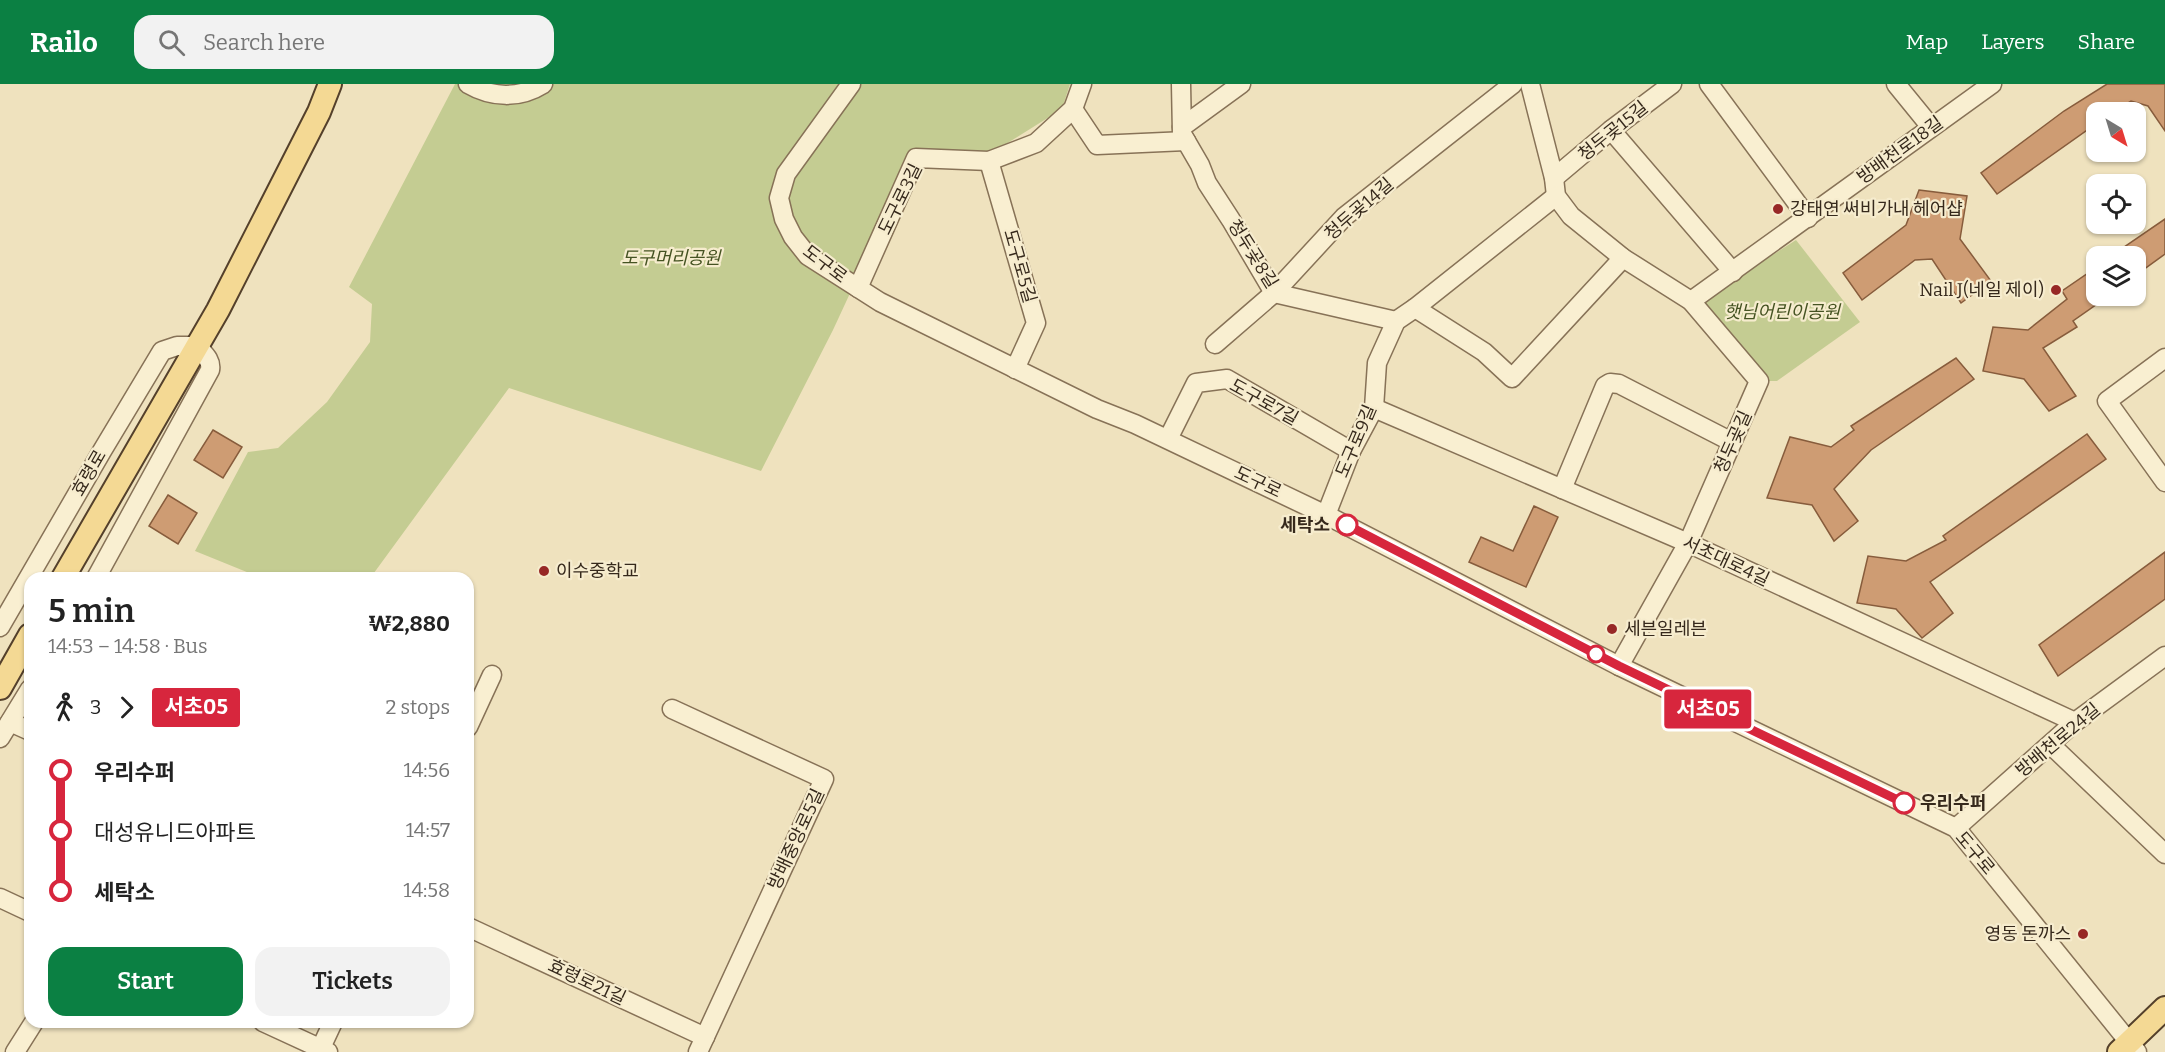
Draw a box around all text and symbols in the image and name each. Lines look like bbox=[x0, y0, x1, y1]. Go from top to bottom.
search box bbox=[134, 15, 554, 69]
text: Railo bbox=[30, 26, 98, 59]
icon: search bbox=[155, 26, 188, 59]
text: Search here bbox=[203, 29, 325, 56]
text: Map bbox=[1906, 29, 1948, 55]
text: Layers bbox=[1981, 29, 2045, 55]
text: Share bbox=[2078, 29, 2135, 55]
street label: 청두곶15길 bbox=[1574, 96, 1652, 166]
north arrow bbox=[2086, 102, 2146, 162]
map controls bbox=[2086, 102, 2146, 306]
street label: 방배천로18길 bbox=[1853, 111, 1947, 189]
street label: 도구로3길 bbox=[873, 160, 927, 238]
street label: 청두곶14길 bbox=[1320, 173, 1398, 245]
button: locate bbox=[2086, 174, 2146, 234]
place label: 강태연 써비가내 헤어샵 bbox=[1790, 198, 1963, 220]
marker: 강태연 써비가내 헤어샵 bbox=[1771, 202, 1785, 216]
street label: 청두곶8길 bbox=[1223, 215, 1283, 293]
street label: 도구로5길 bbox=[999, 227, 1041, 305]
street label: 도구로 bbox=[799, 240, 851, 288]
button: layers bbox=[2086, 246, 2146, 306]
park label: 도구머리공원 bbox=[621, 247, 722, 269]
place label: Nail J(네일 제이) bbox=[1919, 279, 2044, 301]
marker: Nail J(네일 제이) bbox=[2049, 283, 2063, 297]
park label: 햇님어린이공원 bbox=[1724, 301, 1841, 323]
street label: 도구로7길 bbox=[1226, 374, 1302, 430]
street label: 도구로9길 bbox=[1331, 401, 1381, 481]
street label: 청두곶길 bbox=[1709, 407, 1757, 477]
street label: 효령로 bbox=[67, 446, 111, 500]
street label: 도구로 bbox=[1231, 462, 1285, 502]
place label: 세탁소 bbox=[1280, 514, 1330, 536]
marker: 세탁소 bbox=[1336, 514, 1358, 536]
street label: 서초대로4길 bbox=[1679, 531, 1773, 591]
place label: 이수중학교 bbox=[556, 560, 639, 582]
marker: 이수중학교 bbox=[537, 564, 551, 578]
text: 5 min bbox=[48, 591, 135, 631]
text: ₩2,880 bbox=[369, 610, 450, 637]
place label: 세븐일레븐 bbox=[1624, 618, 1707, 640]
marker: 세븐일레븐 bbox=[1605, 622, 1619, 636]
text: 14:53 – 14:58 · Bus bbox=[48, 634, 207, 658]
unlabelled marker bbox=[1587, 645, 1605, 663]
line badge: 서초05 bbox=[1666, 690, 1750, 728]
icon: walk bbox=[48, 691, 81, 724]
icon: forward bbox=[110, 691, 143, 724]
text: 서초05 bbox=[164, 694, 228, 720]
text: 3 bbox=[90, 695, 101, 719]
text: 2 stops bbox=[386, 695, 450, 719]
text: 서초05 bbox=[1676, 696, 1740, 722]
street label: 방배천로24길 bbox=[2011, 698, 2105, 782]
text: 14:56 bbox=[404, 758, 450, 782]
text: 우리수퍼 bbox=[94, 759, 175, 786]
street label: 방배중앙로5길 bbox=[763, 785, 829, 893]
marker: 우리수퍼 bbox=[1893, 792, 1915, 814]
place label: 우리수퍼 bbox=[1920, 792, 1986, 814]
text: 14:57 bbox=[406, 818, 450, 842]
text: 대성유니드아파트 bbox=[94, 819, 256, 846]
street label: 도구로 bbox=[1951, 827, 1999, 879]
text: 14:58 bbox=[403, 878, 450, 902]
text: 세탁소 bbox=[94, 879, 155, 906]
place label: 영동 돈까스 bbox=[1985, 923, 2071, 945]
marker: 영동 돈까스 bbox=[2076, 927, 2090, 941]
button: Start bbox=[48, 947, 243, 1016]
button: Tickets bbox=[255, 947, 450, 1016]
street label: 효령로21길 bbox=[545, 954, 629, 1010]

